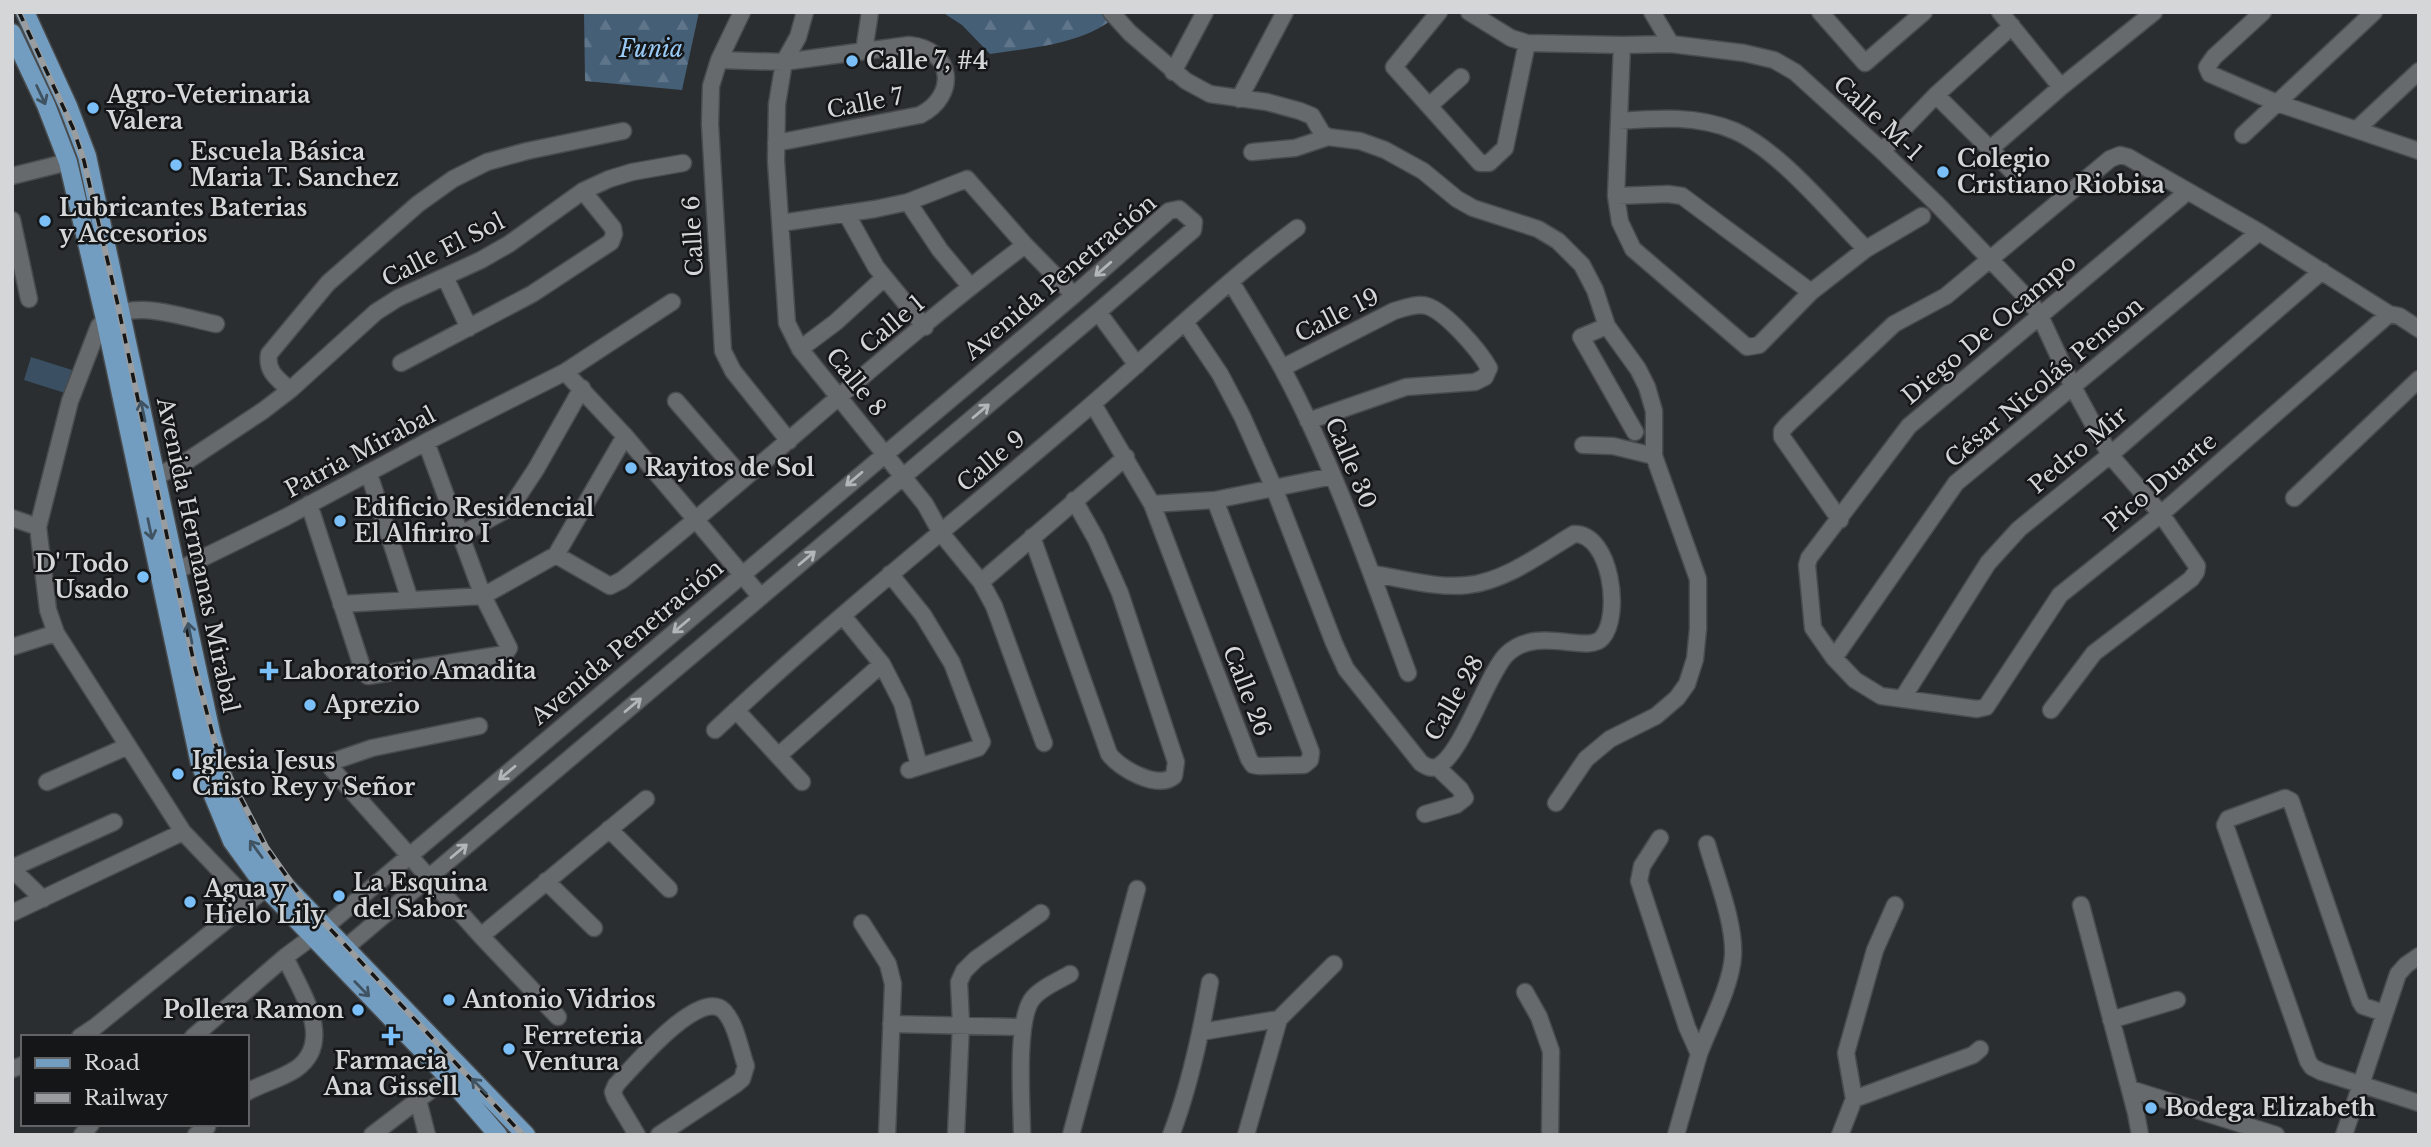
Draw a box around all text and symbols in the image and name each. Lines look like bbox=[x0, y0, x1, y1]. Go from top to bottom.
park label: Funia bbox=[618, 35, 683, 63]
place label: Calle 7, #4 bbox=[866, 47, 988, 75]
marker: Calle 7, #4 bbox=[844, 53, 860, 69]
street label: Calle M-1 bbox=[1828, 70, 1928, 166]
place label: Agro-Veterinaria Valera bbox=[106, 81, 310, 135]
street label: Calle 7 bbox=[824, 82, 906, 124]
one-way arrow bbox=[35, 84, 49, 105]
marker: Agro-Veterinaria Valera bbox=[85, 100, 101, 116]
place label: Escuela Básica Maria T. Sanchez bbox=[190, 138, 399, 192]
place label: Colegio Cristiano Riobisa bbox=[1957, 145, 2165, 199]
marker: Escuela Básica Maria T. Sanchez bbox=[168, 157, 184, 173]
marker: Colegio Cristiano Riobisa bbox=[1935, 164, 1951, 180]
street label: Avenida Penetración bbox=[957, 188, 1162, 366]
place label: Lubricantes Baterias y Accesorios bbox=[59, 194, 307, 248]
street label: Calle 6 bbox=[677, 195, 709, 277]
street label: Calle El Sol bbox=[377, 207, 509, 293]
marker: Lubricantes Baterias y Accesorios bbox=[37, 213, 53, 229]
street label: Diego De Ocampo bbox=[1896, 248, 2082, 410]
one-way arrow bbox=[1094, 261, 1112, 277]
street label: Calle 19 bbox=[1290, 282, 1384, 348]
street label: Calle 1 bbox=[854, 289, 930, 359]
street label: César Nicolás Penson bbox=[1939, 291, 2149, 473]
street label: Calle 8 bbox=[820, 342, 892, 422]
street label: Avenida Hermanas Mirabal bbox=[151, 394, 245, 715]
one-way arrow bbox=[135, 400, 149, 423]
street label: Patria Mirabal bbox=[280, 400, 440, 504]
street label: Pedro Mir bbox=[2023, 401, 2133, 499]
one-way arrow bbox=[972, 403, 990, 419]
street label: Calle 30 bbox=[1319, 413, 1383, 513]
street label: Calle 9 bbox=[951, 424, 1031, 498]
street label: Pico Duarte bbox=[2098, 427, 2222, 537]
place label: Rayitos de Sol bbox=[645, 454, 815, 482]
marker: Rayitos de Sol bbox=[623, 460, 639, 476]
one-way arrow bbox=[846, 471, 864, 487]
place label: Edificio Residencial El Alfiriro I bbox=[354, 494, 594, 548]
marker: Edificio Residencial El Alfiriro I bbox=[332, 513, 348, 529]
one-way arrow bbox=[143, 517, 157, 540]
place label: D' Todo Usado bbox=[35, 550, 129, 604]
one-way arrow bbox=[798, 550, 816, 566]
street label: Avenida Penetración bbox=[524, 553, 729, 731]
marker: D' Todo Usado bbox=[135, 569, 151, 585]
one-way arrow bbox=[672, 618, 690, 634]
one-way arrow bbox=[182, 622, 196, 645]
street label: Calle 26 bbox=[1217, 642, 1277, 740]
street label: Calle 28 bbox=[1418, 650, 1490, 746]
place label: Laboratorio Amadita bbox=[283, 657, 537, 685]
marker: Laboratorio Amadita bbox=[261, 663, 277, 679]
place label: Aprezio bbox=[323, 691, 420, 719]
marker: Aprezio bbox=[302, 697, 318, 713]
one-way arrow bbox=[624, 697, 642, 713]
place label: Iglesia Jesus Cristo Rey y Señor bbox=[192, 747, 416, 801]
one-way arrow bbox=[498, 764, 516, 780]
marker: Iglesia Jesus Cristo Rey y Señor bbox=[170, 766, 186, 782]
one-way arrow bbox=[249, 840, 264, 859]
one-way arrow bbox=[450, 844, 468, 859]
place label: La Esquina del Sabor bbox=[353, 869, 488, 923]
place label: Agua y Hielo Lily bbox=[203, 875, 326, 929]
marker: La Esquina del Sabor bbox=[331, 888, 347, 904]
marker: Agua y Hielo Lily bbox=[182, 894, 198, 910]
one-way arrow bbox=[353, 980, 370, 997]
place label: Antonio Vidrios bbox=[462, 986, 656, 1014]
marker: Antonio Vidrios bbox=[441, 992, 457, 1008]
place label: Pollera Ramon bbox=[163, 996, 344, 1024]
marker: Pollera Ramon bbox=[350, 1002, 366, 1018]
place label: Ferreteria Ventura bbox=[522, 1022, 643, 1076]
marker: Farmacia Ana Gissell bbox=[383, 1028, 399, 1044]
legend bbox=[21, 1035, 248, 1126]
marker: Ferreteria Ventura bbox=[501, 1041, 517, 1057]
place label: Farmacia Ana Gissell bbox=[323, 1047, 458, 1101]
text: Road bbox=[84, 1050, 140, 1076]
one-way arrow bbox=[470, 1077, 487, 1094]
text: Railway bbox=[84, 1085, 169, 1111]
place label: Bodega Elizabeth bbox=[2165, 1094, 2376, 1122]
marker: Bodega Elizabeth bbox=[2143, 1100, 2159, 1116]

